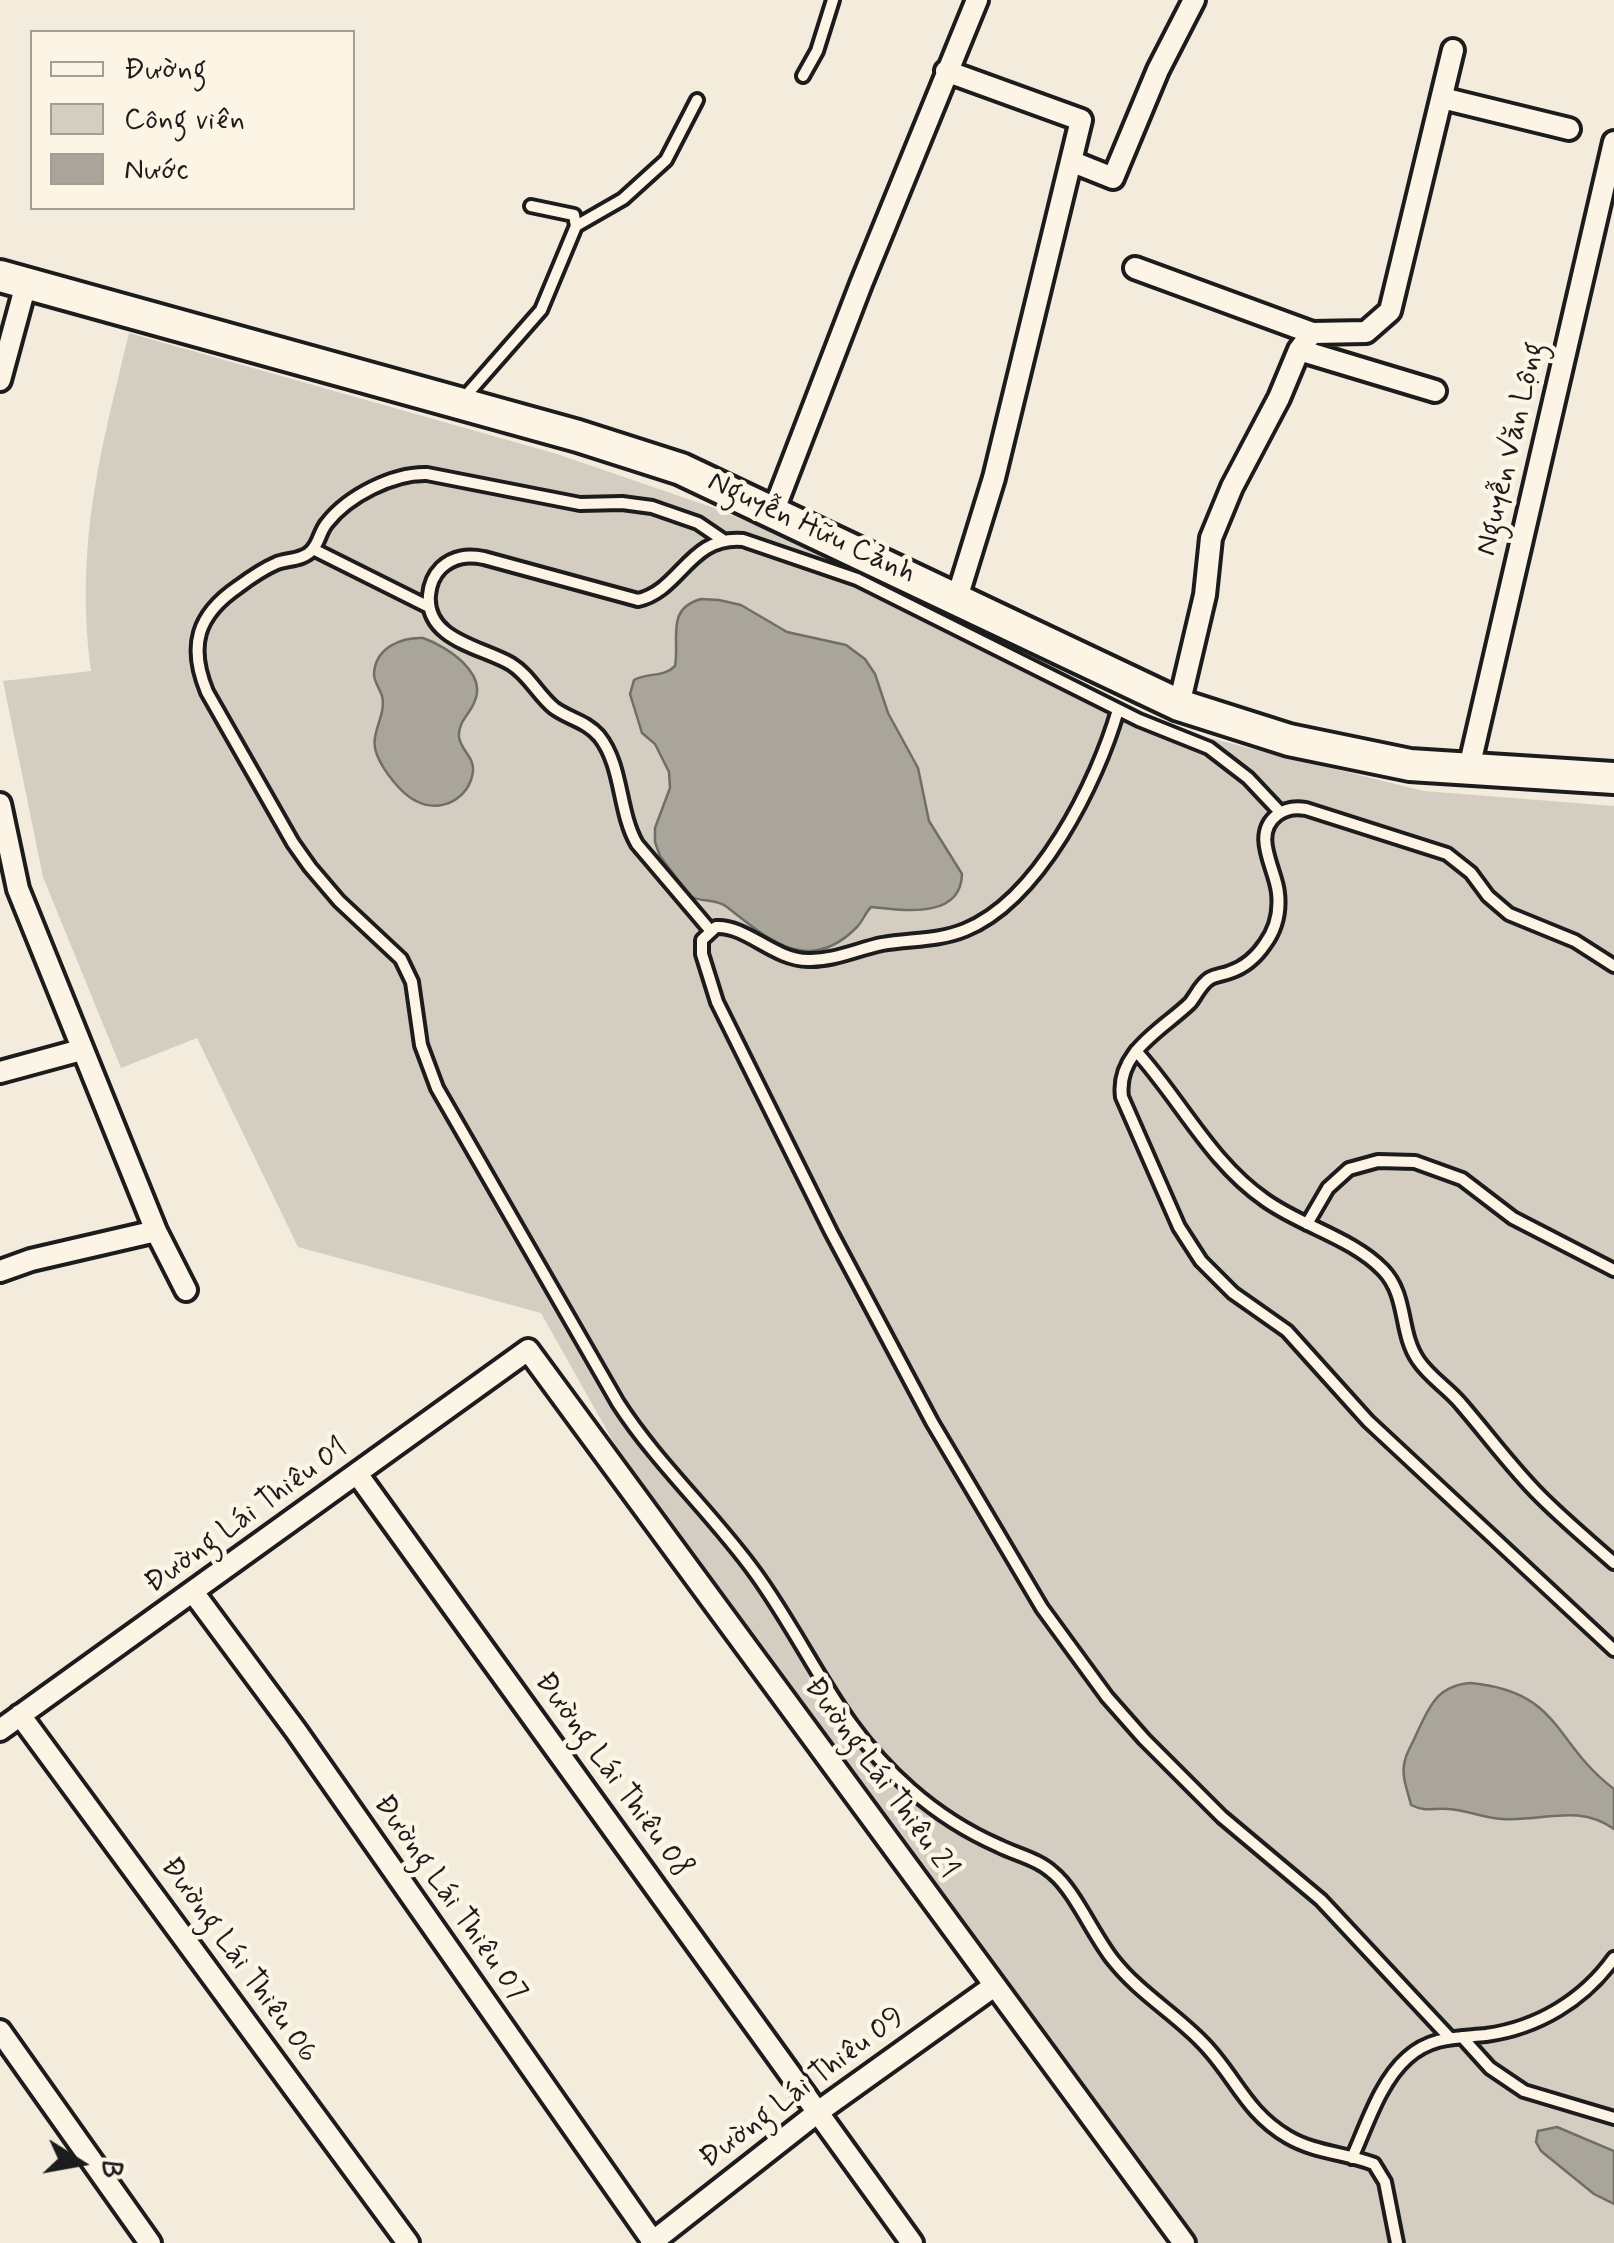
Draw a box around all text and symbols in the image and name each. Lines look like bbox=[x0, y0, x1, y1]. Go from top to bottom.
legend bbox=[30, 30, 355, 210]
text: Đường bbox=[124, 50, 207, 89]
text: Công viên bbox=[124, 100, 245, 139]
text: Nước bbox=[124, 150, 189, 189]
street label: Nguyễn Văn Lộng bbox=[1470, 338, 1554, 560]
street label: Nguyễn Hữu Cảnh bbox=[701, 465, 921, 593]
street label: Đường Lái Thiêu 01 bbox=[138, 1431, 356, 1603]
street label: Đường Lái Thiêu 08 bbox=[525, 1666, 699, 1886]
street label: Đường Lái Thiêu 21 bbox=[795, 1671, 965, 1887]
street label: Đường Lái Thiêu 07 bbox=[364, 1789, 534, 2009]
street label: Đường Lái Thiêu 06 bbox=[151, 1851, 325, 2071]
street label: Đường Lái Thiêu 09 bbox=[693, 2000, 913, 2178]
north arrow bbox=[30, 2113, 130, 2213]
text: B bbox=[90, 2157, 130, 2181]

